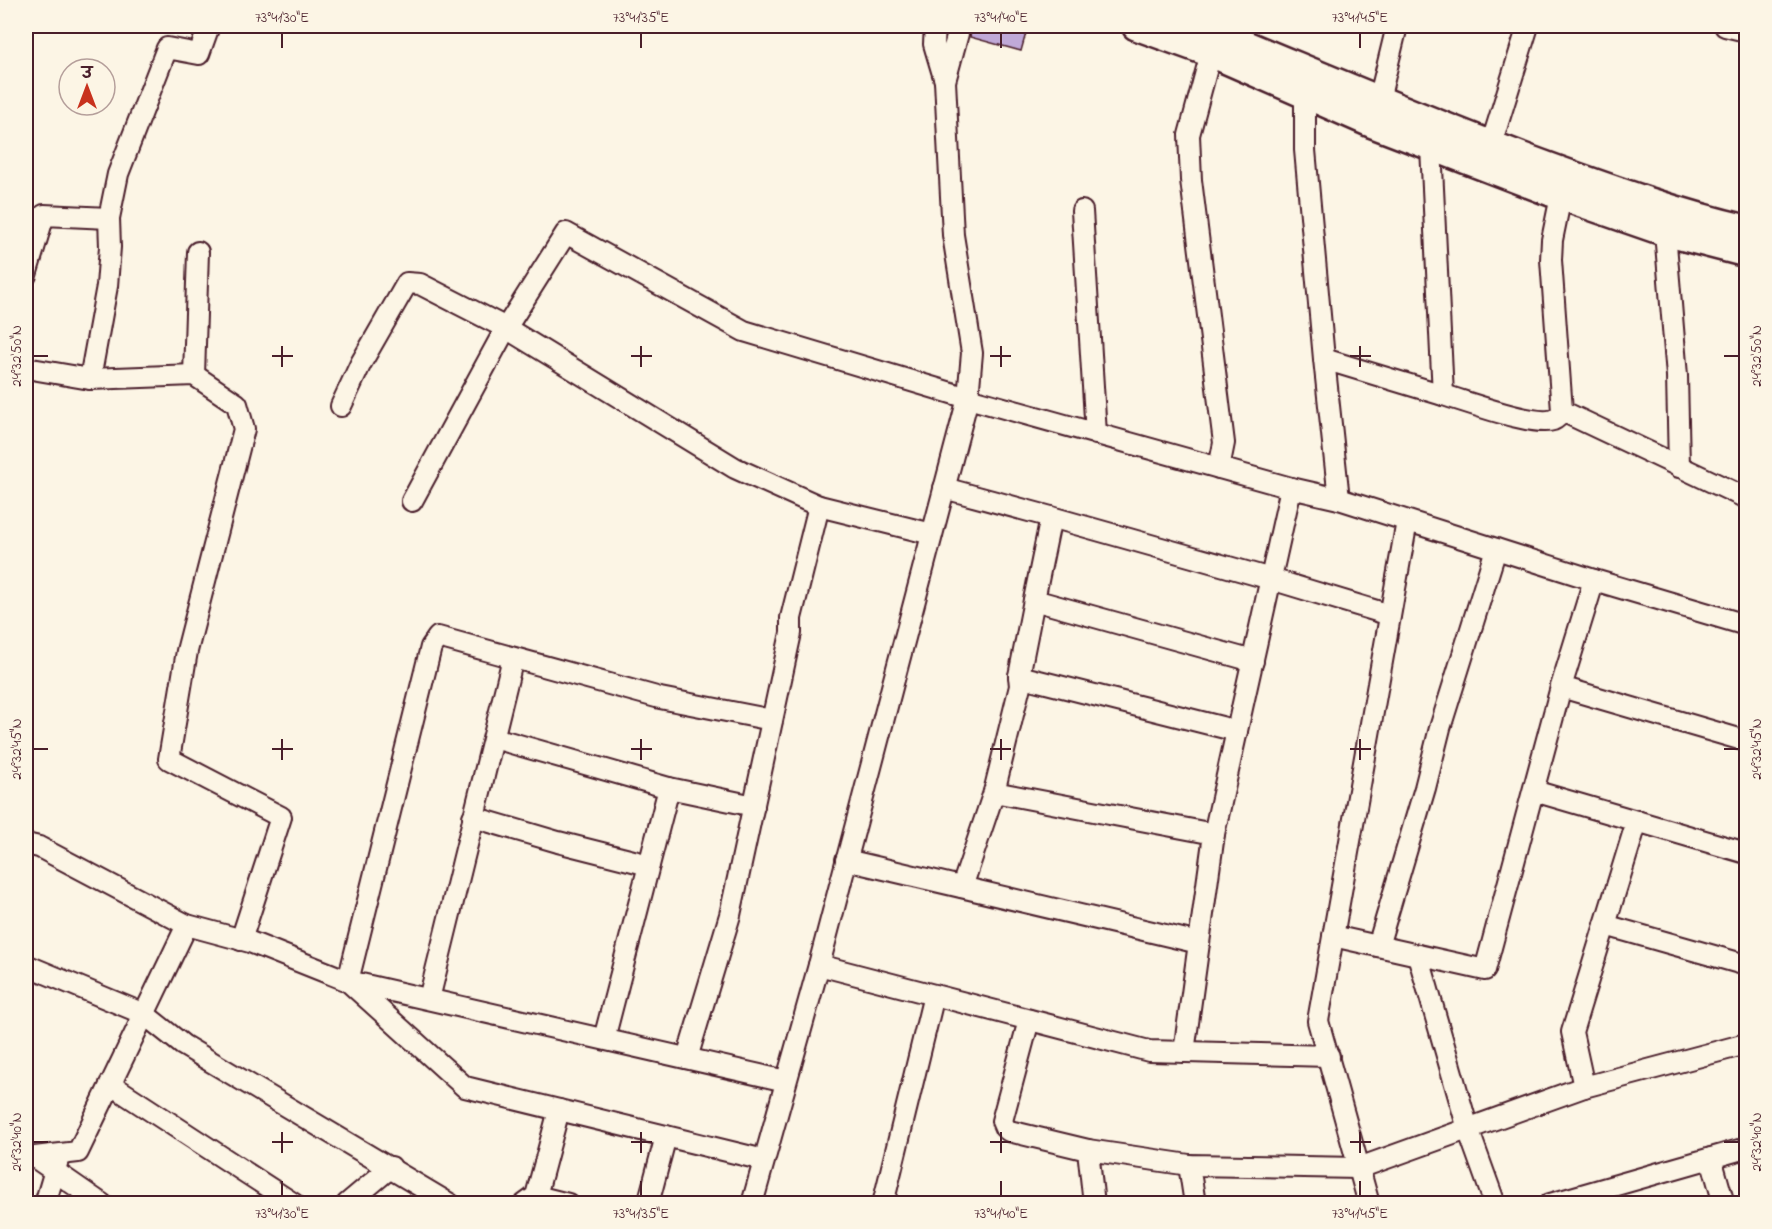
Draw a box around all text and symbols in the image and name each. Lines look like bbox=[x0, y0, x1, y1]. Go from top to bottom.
text: 73°41'30"E bbox=[255, 7, 309, 29]
text: 73°41'35"E bbox=[613, 7, 669, 29]
text: 73°41'40"E bbox=[974, 7, 1028, 29]
text: 73°41'45"E bbox=[1332, 7, 1388, 29]
north arrow bbox=[57, 57, 117, 117]
text: उ bbox=[80, 62, 94, 86]
text: 24°32'50"N bbox=[6, 325, 28, 387]
text: 24°32'50"N bbox=[1746, 325, 1768, 387]
text: 24°32'45"N bbox=[6, 718, 28, 780]
text: 24°32'45"N bbox=[1746, 718, 1768, 780]
text: 24°32'40"N bbox=[6, 1112, 28, 1172]
text: 24°32'40"N bbox=[1746, 1112, 1768, 1172]
text: 73°41'30"E bbox=[255, 1203, 309, 1225]
text: 73°41'35"E bbox=[613, 1203, 669, 1225]
text: 73°41'40"E bbox=[974, 1203, 1028, 1225]
text: 73°41'45"E bbox=[1332, 1203, 1388, 1225]

